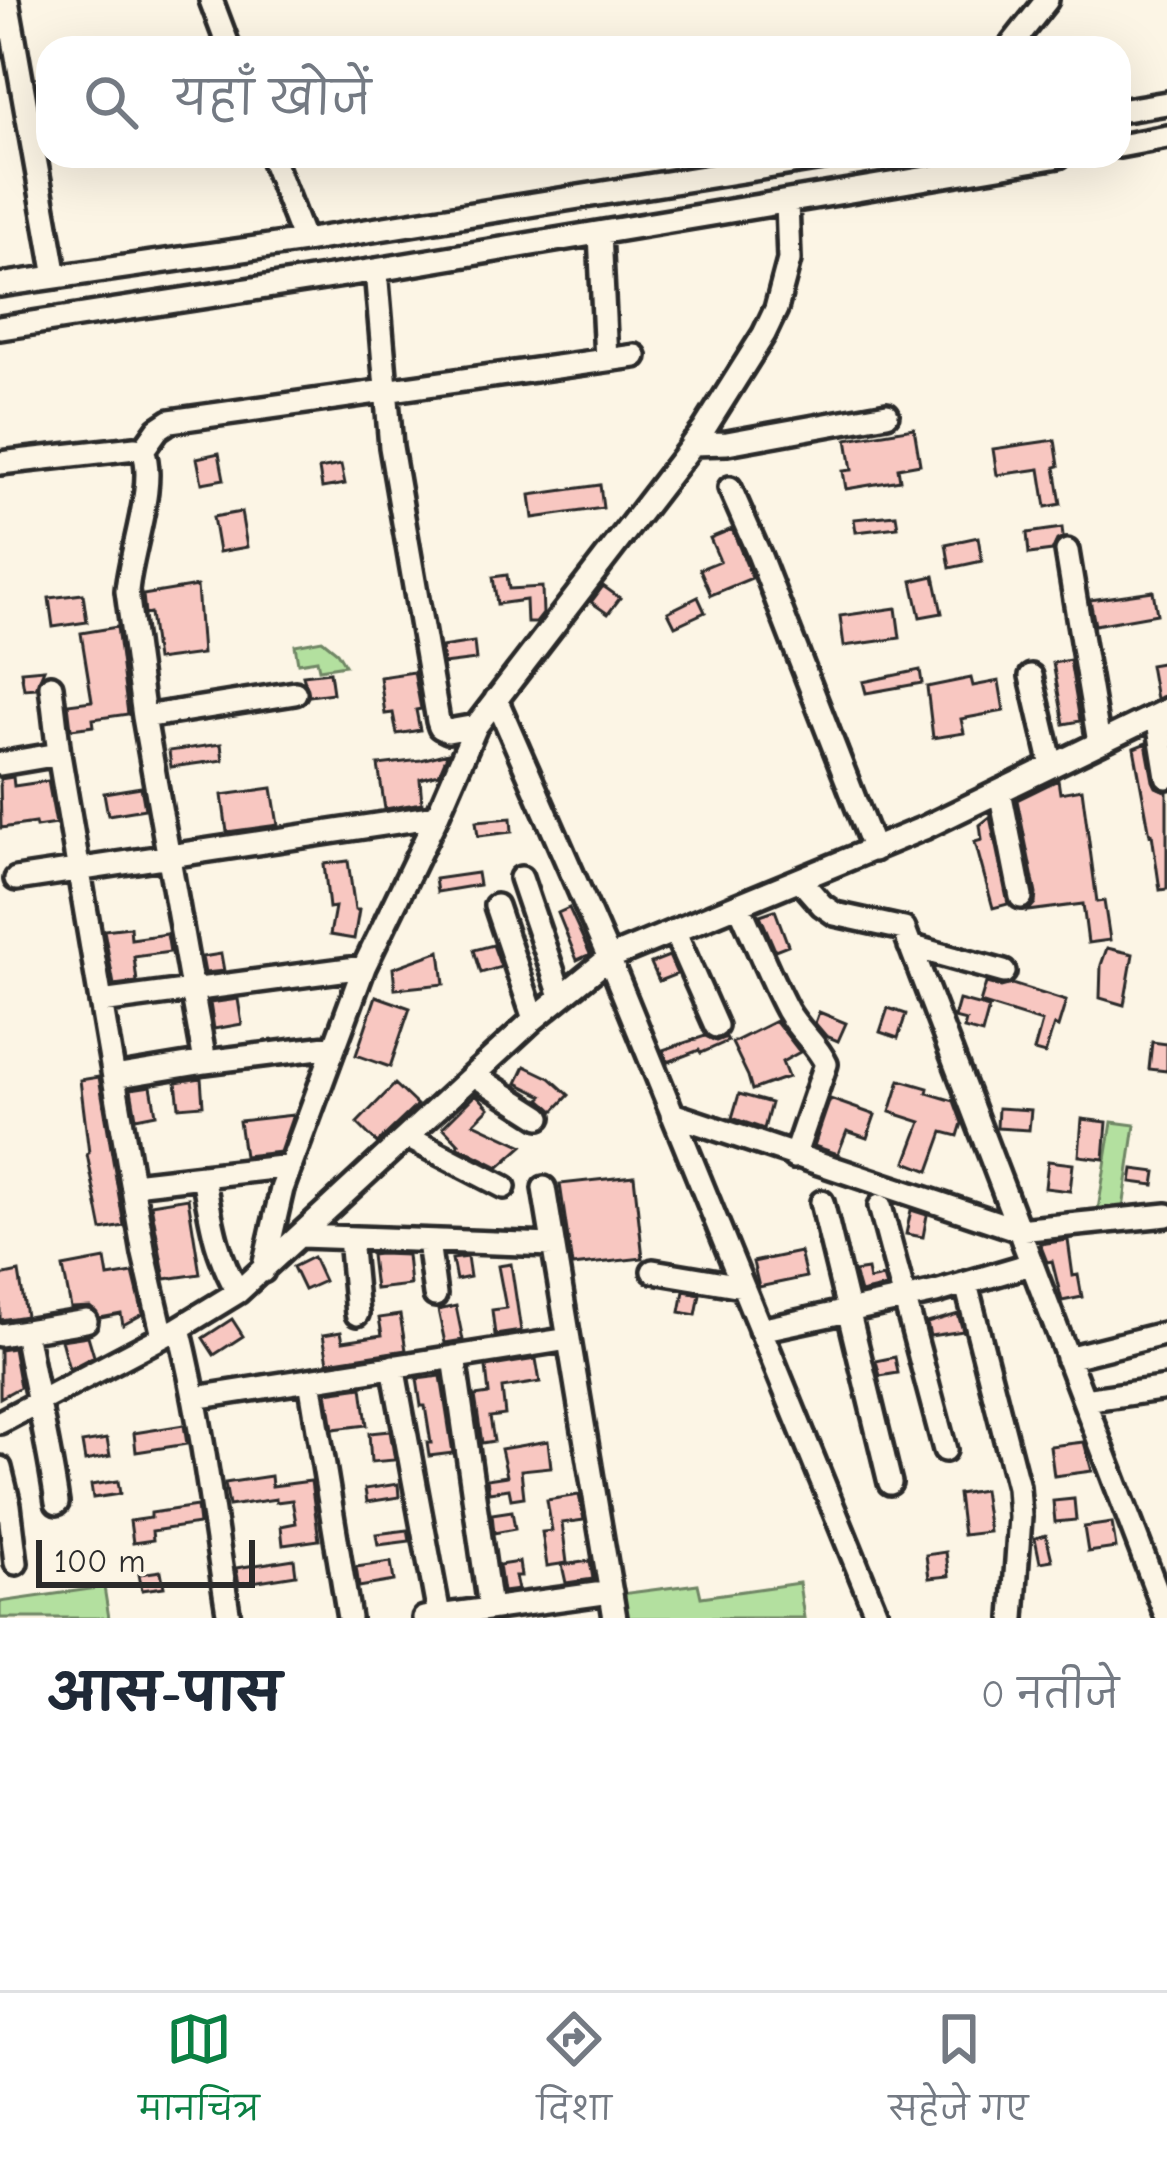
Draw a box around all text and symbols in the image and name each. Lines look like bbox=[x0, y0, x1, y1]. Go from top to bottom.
search box bbox=[36, 36, 1131, 168]
icon: search bbox=[78, 69, 144, 135]
text: यहाँ खोजें bbox=[174, 73, 371, 125]
scale bar bbox=[36, 1534, 255, 1587]
text: 100 m bbox=[54, 1542, 146, 1580]
text: आस-पास bbox=[48, 1664, 281, 1723]
text: 0 नतीजे bbox=[981, 1672, 1119, 1717]
tab: मानचित्र bbox=[139, 2006, 260, 2145]
tab: दिशा bbox=[537, 2006, 612, 2145]
tab: सहेजे गए bbox=[889, 2006, 1028, 2145]

